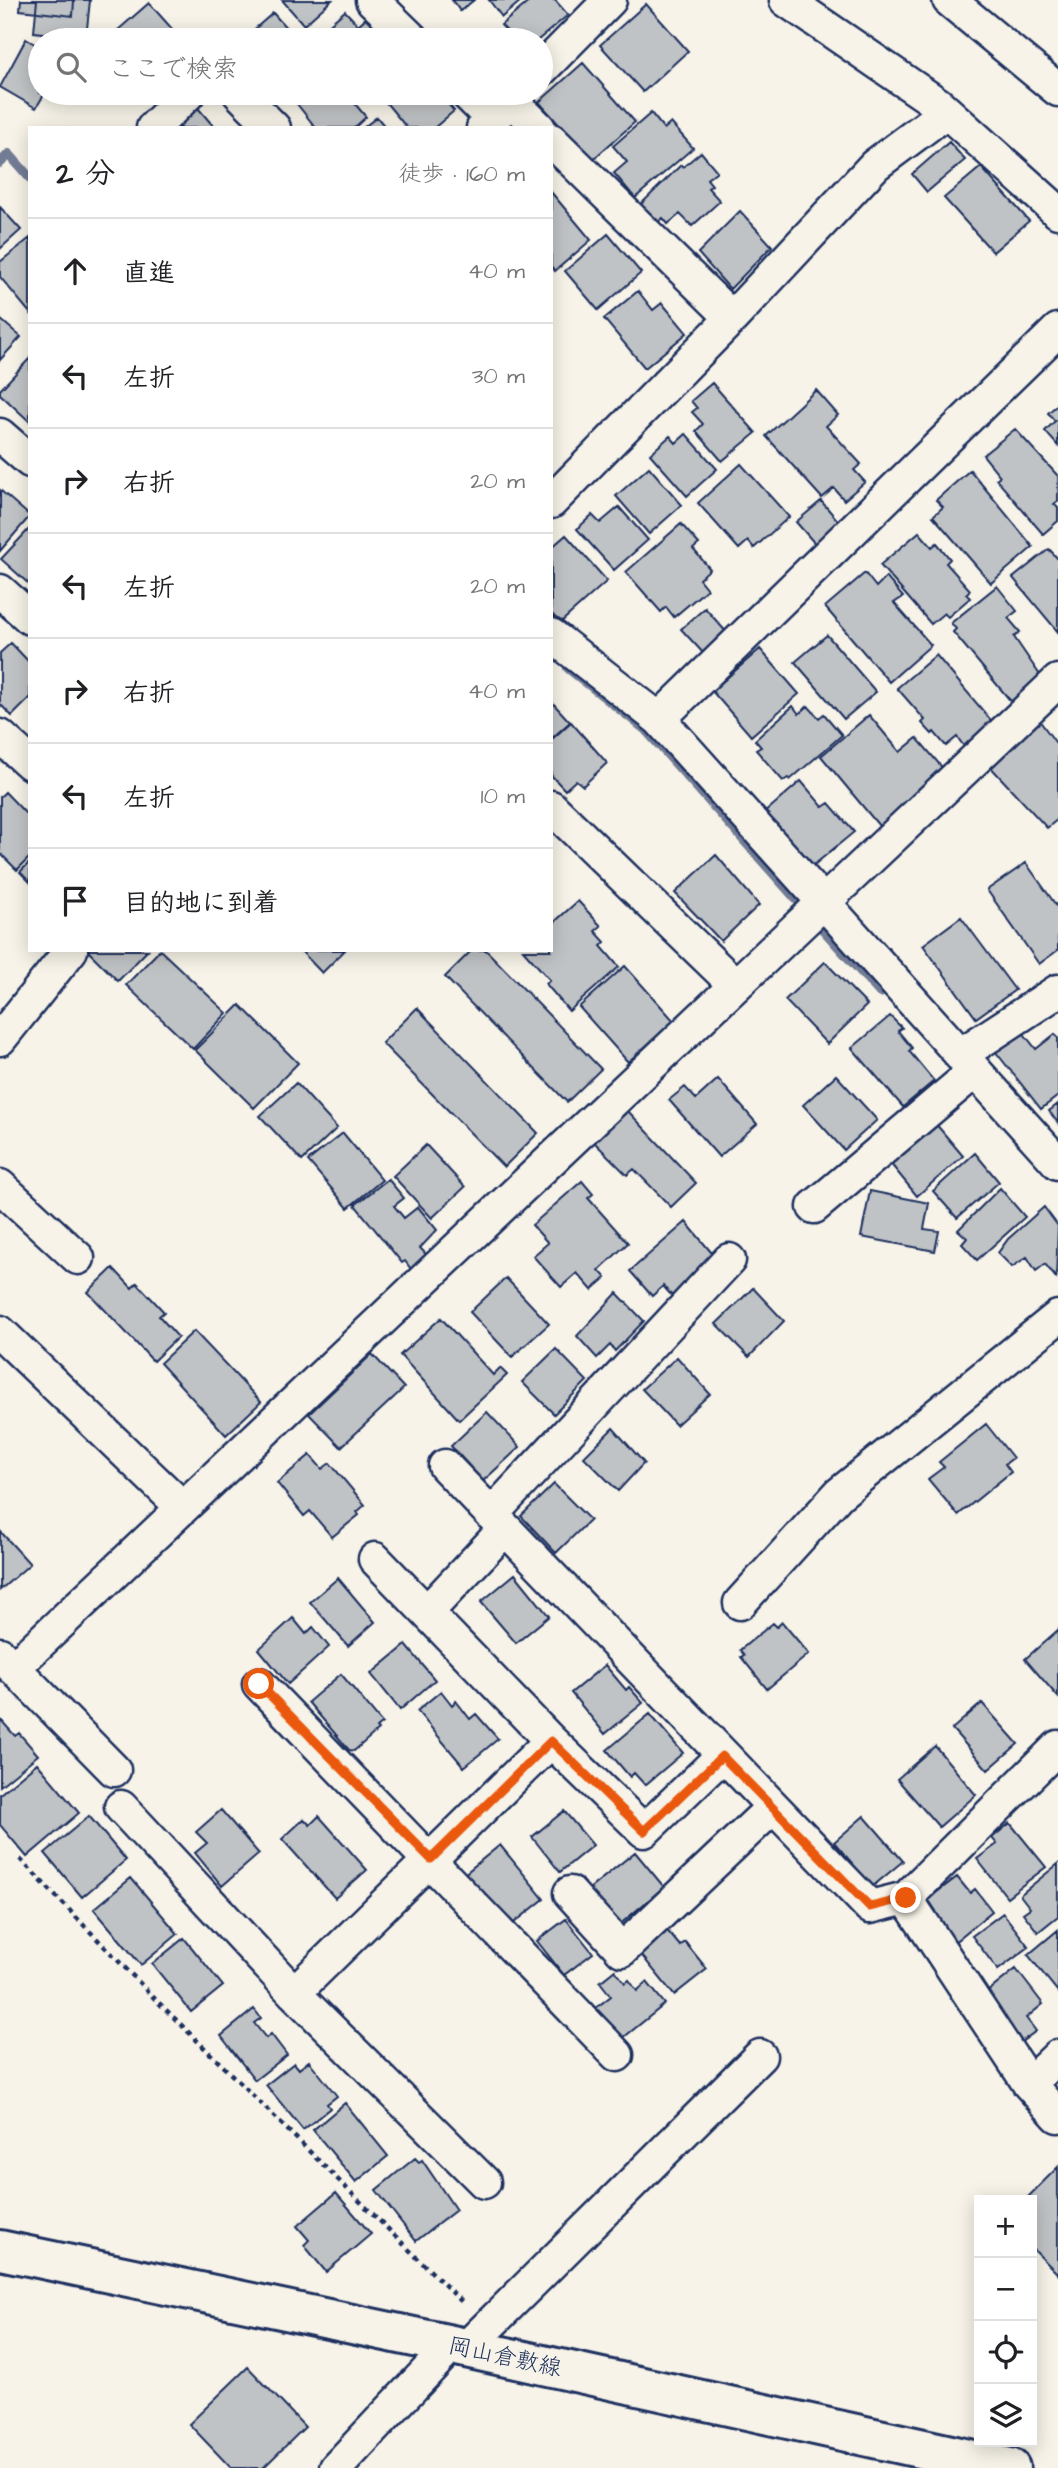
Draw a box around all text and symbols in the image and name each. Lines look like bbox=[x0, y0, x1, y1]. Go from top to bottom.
search box bbox=[28, 28, 553, 105]
icon: search bbox=[52, 48, 90, 86]
text: ここで検索 bbox=[108, 51, 238, 87]
text: 2 分 bbox=[56, 153, 115, 195]
text: 徒歩 · 160 m bbox=[398, 158, 525, 190]
icon: ahead bbox=[56, 252, 94, 290]
text: 直進 bbox=[123, 255, 175, 291]
text: 40 m bbox=[468, 255, 525, 287]
icon: left bbox=[56, 357, 94, 395]
text: 左折 bbox=[123, 360, 175, 396]
text: 30 m bbox=[472, 360, 525, 392]
icon: right bbox=[56, 462, 94, 500]
text: 右折 bbox=[123, 465, 175, 501]
text: 20 m bbox=[470, 465, 525, 497]
icon: left bbox=[56, 567, 94, 605]
text: 左折 bbox=[123, 570, 175, 606]
text: 20 m bbox=[470, 570, 525, 602]
icon: right bbox=[56, 672, 94, 710]
text: 右折 bbox=[123, 675, 175, 711]
text: 40 m bbox=[468, 675, 525, 707]
icon: left bbox=[56, 777, 94, 815]
text: 左折 bbox=[123, 780, 175, 816]
text: 10 m bbox=[480, 780, 525, 812]
icon: arrive bbox=[56, 882, 94, 920]
text: 目的地に到着 bbox=[123, 885, 279, 921]
route start bbox=[243, 1668, 274, 1699]
route end bbox=[890, 1882, 921, 1913]
map controls bbox=[974, 2195, 1037, 2447]
button: + bbox=[974, 2195, 1037, 2258]
button: − bbox=[974, 2258, 1037, 2321]
button: locate bbox=[974, 2321, 1037, 2384]
street label: 岡山倉敷線 bbox=[445, 2329, 565, 2385]
button: layers bbox=[974, 2384, 1037, 2447]

